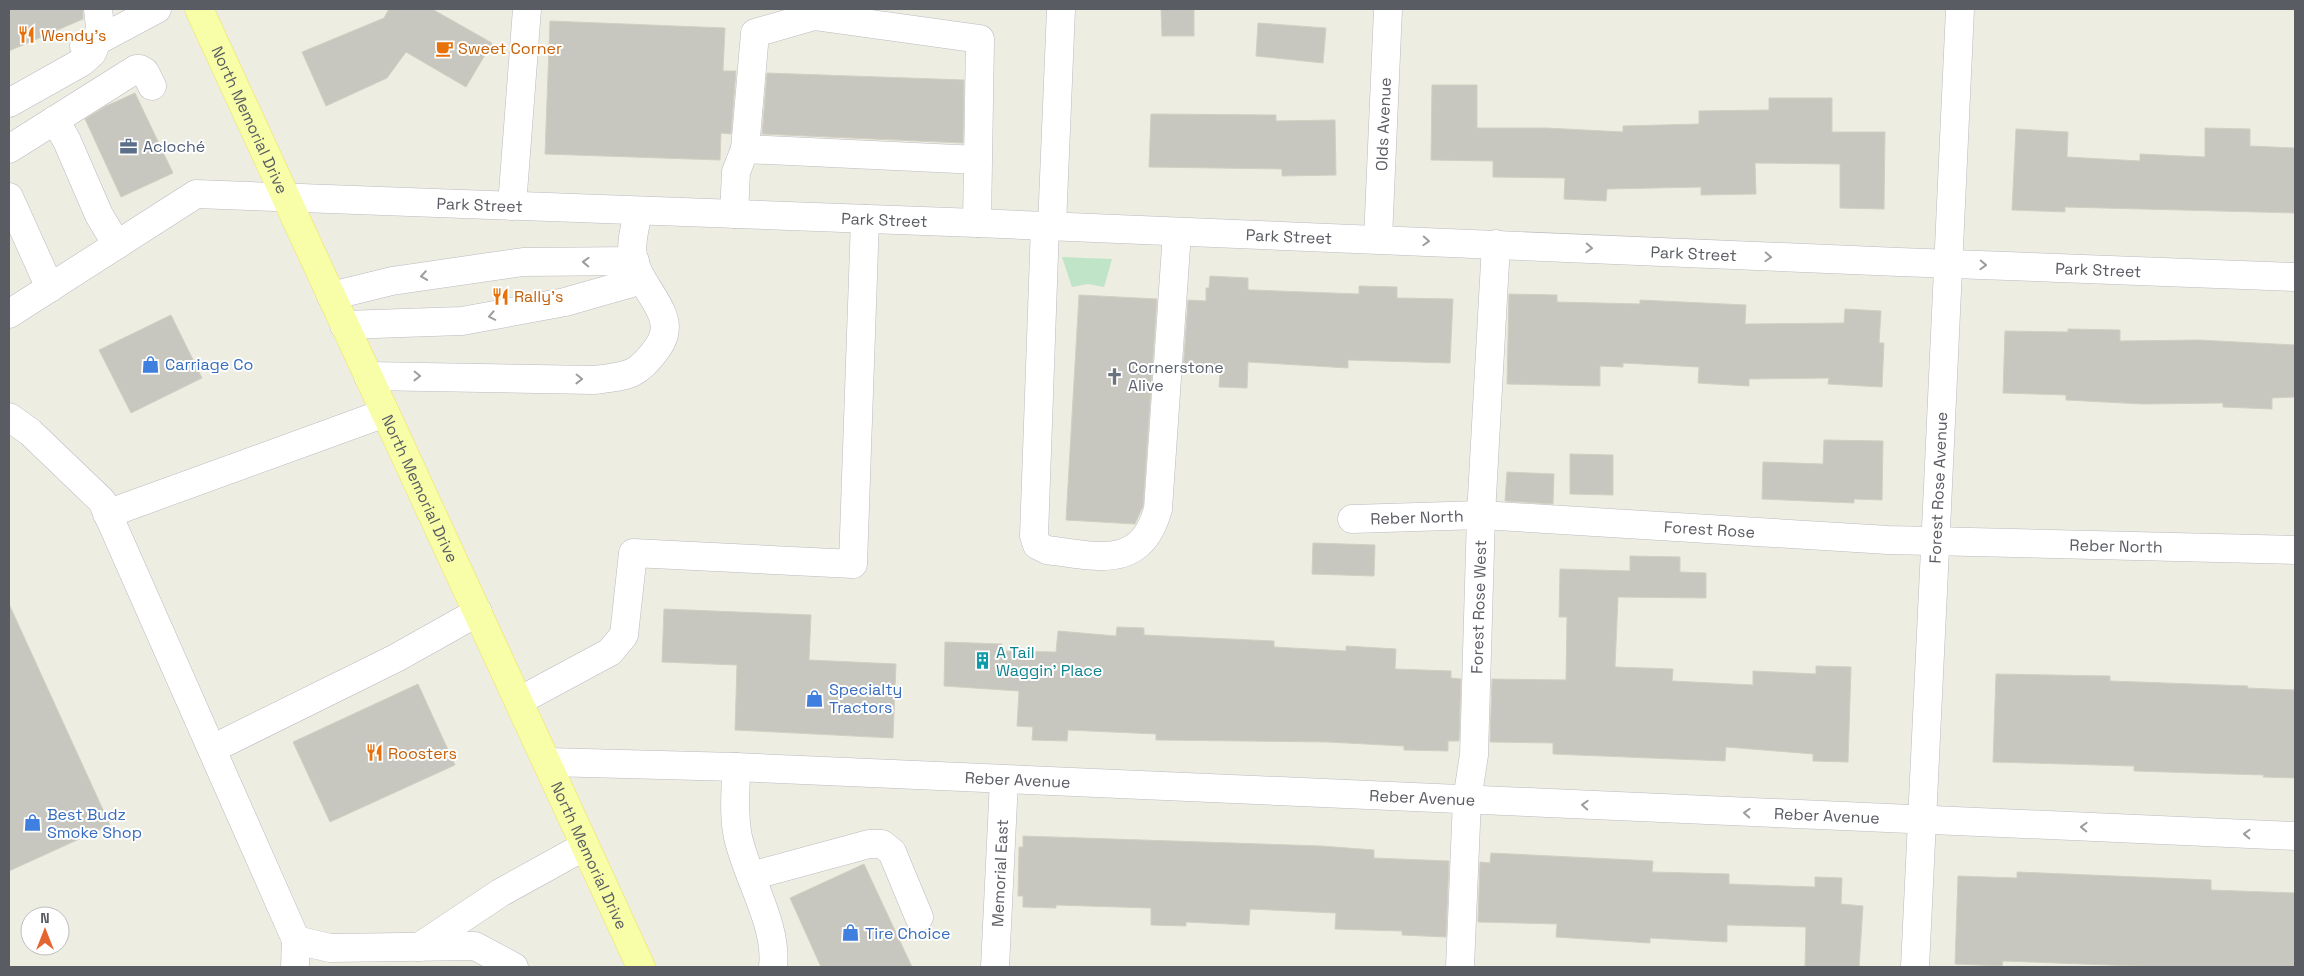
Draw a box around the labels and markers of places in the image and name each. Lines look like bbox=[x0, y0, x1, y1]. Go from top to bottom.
restaurant icon: Wendy's bbox=[17, 25, 37, 45]
place label: Wendy's bbox=[41, 25, 107, 46]
cafe icon: Sweet Corner bbox=[434, 38, 454, 58]
place label: Sweet Corner bbox=[458, 38, 562, 59]
office icon: Acloché bbox=[119, 136, 139, 156]
place label: Acloché bbox=[143, 136, 205, 157]
restaurant icon: Rally's bbox=[490, 286, 510, 306]
place label: Rally's bbox=[514, 286, 563, 307]
shop icon: Carriage Co bbox=[141, 354, 161, 374]
place label: Carriage Co bbox=[165, 354, 253, 375]
place label: Cornerstone Alive bbox=[1128, 357, 1224, 396]
church icon: Cornerstone Alive bbox=[1104, 366, 1124, 386]
place label: A Tail Waggin' Place bbox=[996, 642, 1102, 681]
building icon: A Tail Waggin' Place bbox=[972, 651, 992, 671]
place label: Specialty Tractors bbox=[829, 679, 902, 718]
shop icon: Specialty Tractors bbox=[805, 688, 825, 708]
restaurant icon: Roosters bbox=[364, 743, 384, 763]
place label: Roosters bbox=[388, 743, 457, 764]
place label: Best Budz Smoke Shop bbox=[47, 804, 142, 843]
shop icon: Best Budz Smoke Shop bbox=[23, 813, 43, 833]
shop icon: Tire Choice bbox=[841, 923, 861, 943]
place label: Tire Choice bbox=[865, 923, 950, 944]

